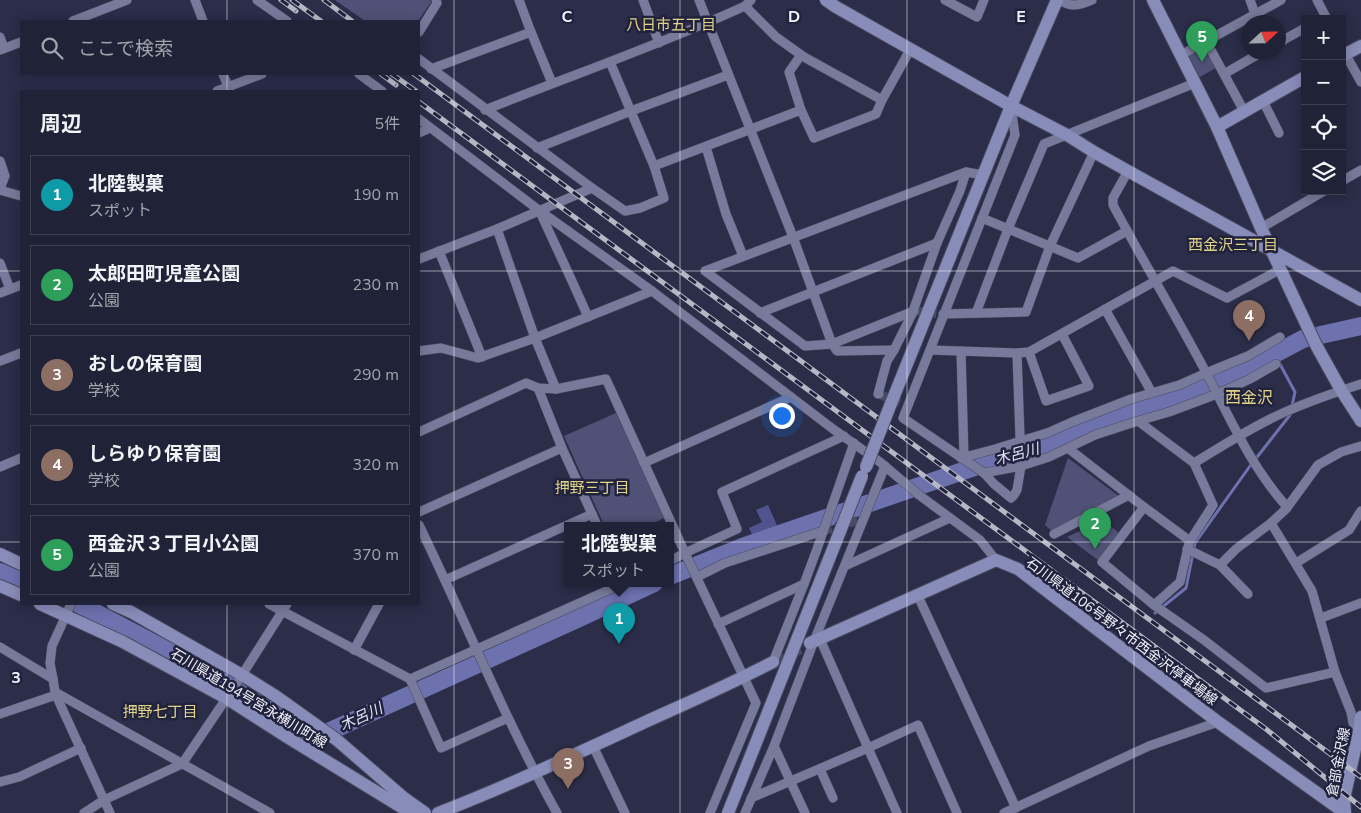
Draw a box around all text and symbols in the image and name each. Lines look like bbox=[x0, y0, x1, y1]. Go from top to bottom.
text: C bbox=[562, 6, 573, 28]
text: D bbox=[788, 6, 800, 28]
text: E bbox=[1016, 6, 1026, 28]
district label: 八日市五丁目 bbox=[626, 15, 716, 35]
north arrow bbox=[1241, 15, 1286, 60]
map controls bbox=[1301, 15, 1346, 195]
button: + bbox=[1301, 15, 1346, 60]
search box bbox=[20, 20, 420, 75]
pin: 5 bbox=[1186, 21, 1218, 62]
icon: search bbox=[38, 34, 66, 62]
text: ここで検索 bbox=[78, 36, 173, 62]
button: − bbox=[1301, 60, 1346, 105]
button: locate bbox=[1301, 105, 1346, 150]
text: 周辺 bbox=[40, 110, 82, 138]
text: 5件 bbox=[374, 113, 400, 135]
button: layers bbox=[1301, 150, 1346, 195]
text: 北陸製菓 bbox=[88, 171, 164, 197]
text: 1 bbox=[52, 184, 62, 206]
text: 190 m bbox=[352, 184, 399, 206]
text: スポット bbox=[88, 200, 152, 222]
district label: 西金沢三丁目 bbox=[1188, 235, 1278, 255]
text: 太郎田町児童公園 bbox=[88, 261, 240, 287]
text: 2 bbox=[52, 274, 62, 296]
text: 230 m bbox=[352, 274, 399, 296]
text: 公園 bbox=[88, 290, 120, 312]
pin: 4 bbox=[1233, 300, 1265, 341]
text: おしの保育園 bbox=[88, 351, 202, 377]
text: 3 bbox=[52, 364, 62, 386]
text: 290 m bbox=[352, 364, 399, 386]
text: 学校 bbox=[88, 380, 120, 402]
district label: 西金沢 bbox=[1225, 387, 1273, 409]
your location bbox=[769, 403, 795, 429]
water label: 木呂川 bbox=[993, 438, 1043, 469]
text: しらゆり保育園 bbox=[88, 441, 221, 467]
text: 4 bbox=[52, 454, 62, 476]
text: 320 m bbox=[352, 454, 399, 476]
text: 学校 bbox=[88, 470, 120, 492]
district label: 押野三丁目 bbox=[554, 478, 630, 498]
pin: 2 bbox=[1079, 508, 1111, 549]
popup bbox=[564, 522, 674, 587]
text: 西金沢３丁目小公園 bbox=[88, 531, 259, 557]
text: 北陸製菓 bbox=[581, 531, 657, 557]
text: 5 bbox=[52, 544, 62, 566]
text: 370 m bbox=[352, 544, 399, 566]
street label: 石川県道106号野々市西金沢停車場線 bbox=[1022, 553, 1221, 710]
text: 公園 bbox=[88, 560, 120, 582]
text: スポット bbox=[581, 560, 645, 582]
pin: 1 bbox=[603, 603, 635, 644]
street label: 石川県道194号宮永横川町線 bbox=[167, 644, 330, 753]
text: 3 bbox=[11, 667, 21, 689]
water label: 木呂川 bbox=[336, 698, 387, 736]
district label: 押野七丁目 bbox=[122, 702, 198, 722]
street label: 倉部金沢線 bbox=[1322, 726, 1354, 798]
pin: 3 bbox=[552, 748, 584, 789]

